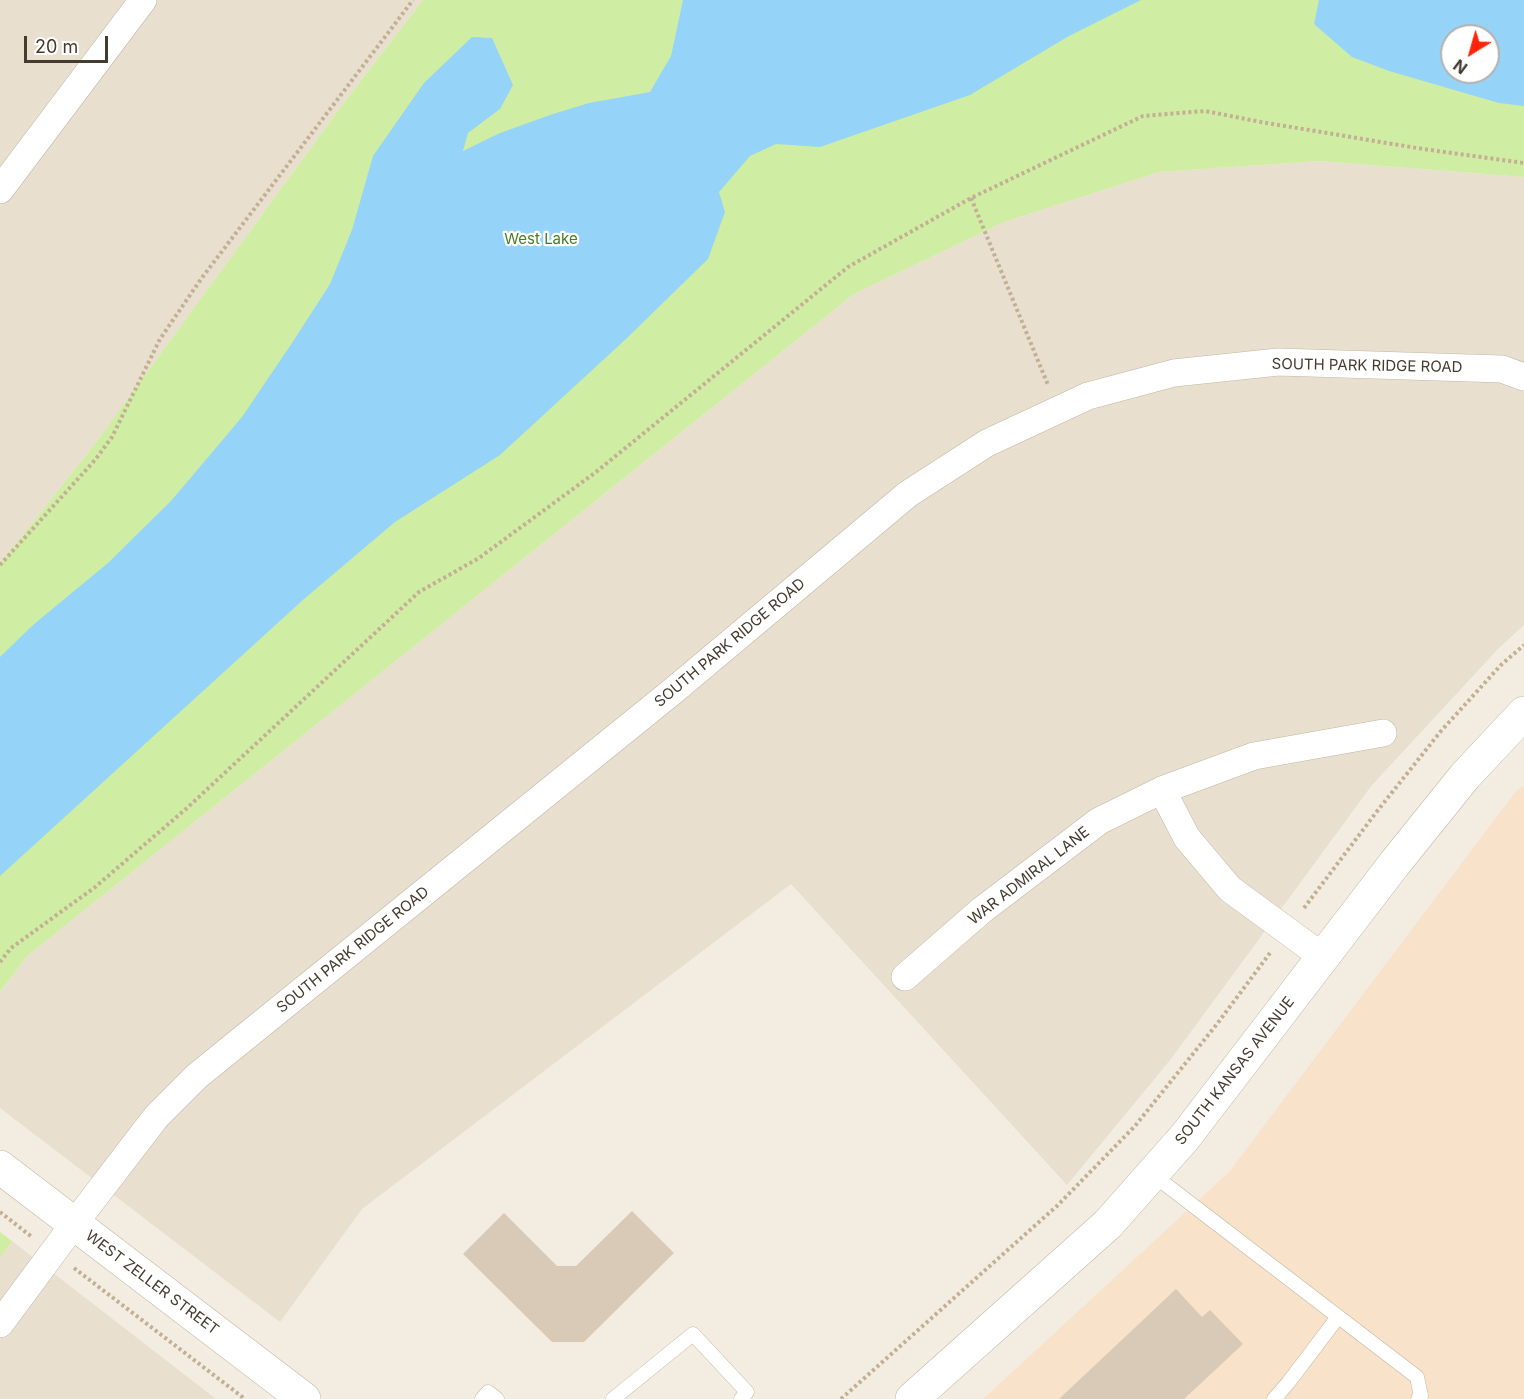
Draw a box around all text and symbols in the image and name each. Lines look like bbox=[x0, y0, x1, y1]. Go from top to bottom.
scale bar bbox=[27, 24, 111, 62]
north arrow bbox=[1440, 24, 1500, 84]
text: 20 m bbox=[35, 36, 78, 57]
text: N bbox=[1449, 55, 1471, 78]
park label: West Lake bbox=[504, 230, 578, 248]
street label: SOUTH PARK RIDGE ROAD bbox=[1271, 355, 1463, 377]
street label: SOUTH PARK RIDGE ROAD bbox=[651, 575, 809, 711]
street label: WAR ADMIRAL LANE bbox=[965, 823, 1093, 929]
street label: SOUTH PARK RIDGE ROAD bbox=[273, 883, 433, 1017]
street label: SOUTH KANSAS AVENUE bbox=[1172, 993, 1298, 1149]
street label: WEST ZELLER STREET bbox=[82, 1227, 222, 1339]

